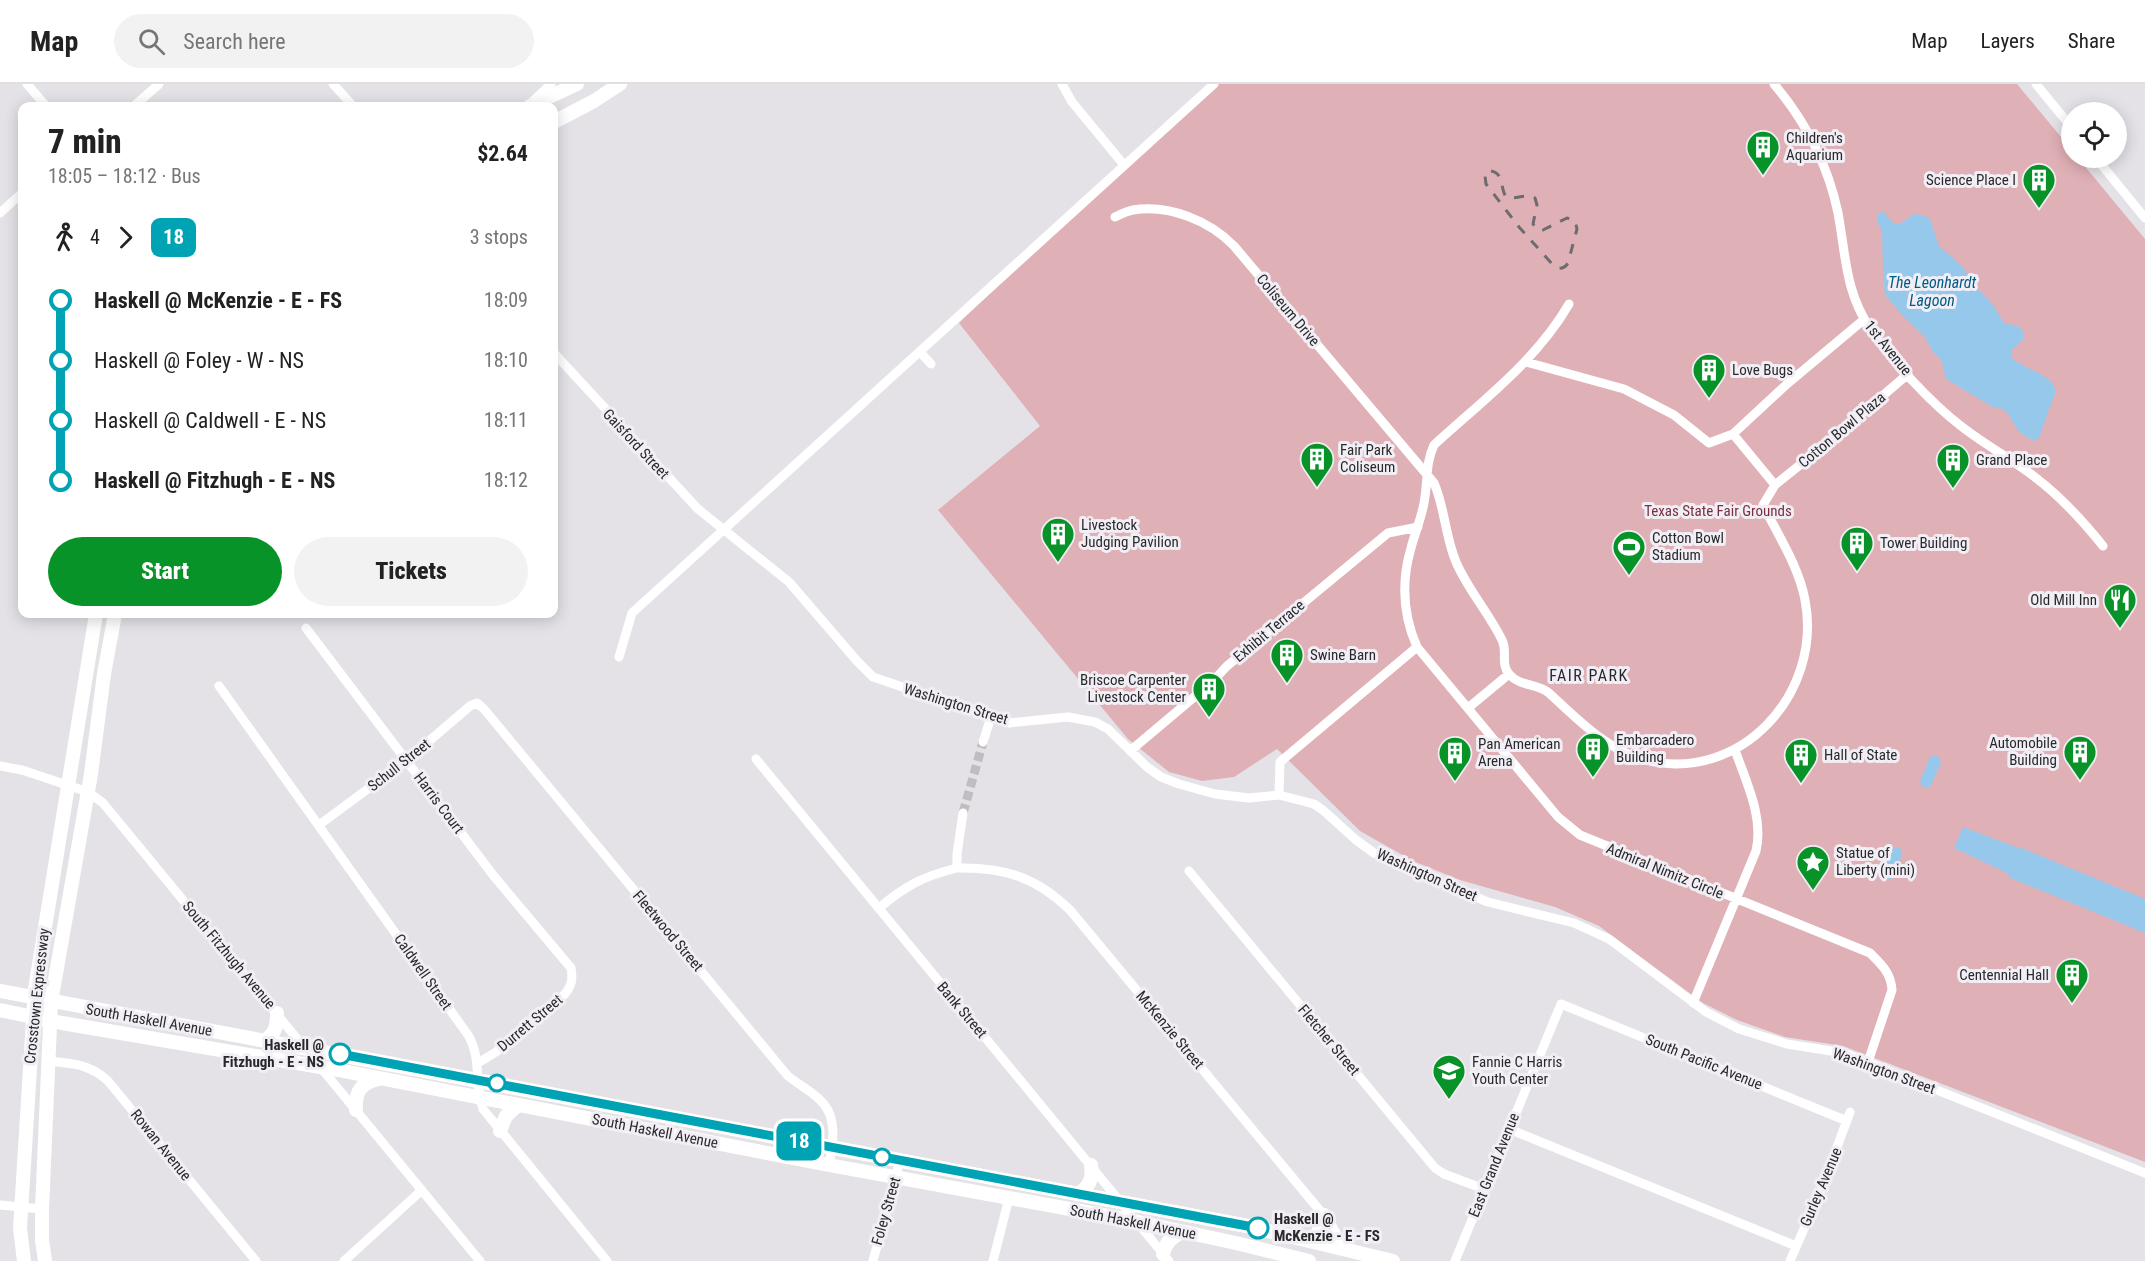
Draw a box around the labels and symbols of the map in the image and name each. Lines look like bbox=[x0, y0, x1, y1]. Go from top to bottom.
building icon: Children's Aquarium bbox=[1745, 129, 1781, 176]
place label: Children's Aquarium bbox=[1786, 129, 1843, 164]
building icon: Science Place I bbox=[2021, 162, 2057, 209]
place label: Science Place I bbox=[1926, 171, 2016, 189]
street label: Coliseum Drive bbox=[1253, 270, 1323, 350]
water label: The Leonhardt Lagoon bbox=[1888, 273, 1977, 310]
street label: 1st Avenue bbox=[1860, 317, 1916, 379]
building icon: Love Bugs bbox=[1691, 352, 1727, 399]
place label: Love Bugs bbox=[1732, 361, 1793, 379]
street label: Cotton Bowl Plaza bbox=[1795, 388, 1889, 472]
street label: Gaisford Street bbox=[599, 405, 673, 483]
building icon: Fair Park Coliseum bbox=[1299, 441, 1335, 488]
place label: Fair Park Coliseum bbox=[1340, 441, 1395, 476]
building icon: Grand Place bbox=[1935, 442, 1971, 489]
place label: Grand Place bbox=[1976, 451, 2047, 469]
park label: Texas State Fair Grounds bbox=[1644, 502, 1792, 520]
building icon: Livestock Judging Pavilion bbox=[1040, 516, 1076, 563]
place label: Livestock Judging Pavilion bbox=[1081, 516, 1179, 551]
building icon: Tower Building bbox=[1839, 525, 1875, 572]
sports icon: Cotton Bowl Stadium bbox=[1611, 529, 1647, 576]
place label: Cotton Bowl Stadium bbox=[1652, 529, 1724, 564]
place label: Tower Building bbox=[1880, 534, 1967, 552]
restaurant icon: Old Mill Inn bbox=[2102, 582, 2138, 629]
place label: Old Mill Inn bbox=[2030, 591, 2097, 609]
street label: Exhibit Terrace bbox=[1230, 596, 1308, 666]
building icon: Swine Barn bbox=[1269, 637, 1305, 684]
place label: Swine Barn bbox=[1310, 646, 1376, 664]
district label: FAIR PARK bbox=[1549, 666, 1629, 685]
place label: Briscoe Carpenter Livestock Center bbox=[1080, 671, 1186, 706]
building icon: Briscoe Carpenter Livestock Center bbox=[1191, 671, 1227, 718]
street label: Washington Street bbox=[902, 680, 1010, 728]
building icon: Embarcadero Building bbox=[1575, 731, 1611, 778]
place label: Embarcadero Building bbox=[1616, 731, 1694, 766]
place label: Automobile Building bbox=[1989, 734, 2057, 769]
building icon: Automobile Building bbox=[2062, 734, 2098, 781]
street label: Schull Street bbox=[364, 735, 434, 795]
building icon: Pan American Arena bbox=[1437, 735, 1473, 782]
place label: Pan American Arena bbox=[1478, 735, 1561, 770]
building icon: Hall of State bbox=[1783, 737, 1819, 784]
place label: Hall of State bbox=[1824, 746, 1897, 764]
street label: Harris Court bbox=[410, 769, 468, 837]
street label: Admiral Nimitz Circle bbox=[1604, 839, 1726, 903]
place icon: Statue of Liberty (mini) bbox=[1795, 844, 1831, 891]
place label: Statue of Liberty (mini) bbox=[1836, 844, 1915, 879]
street label: Washington Street bbox=[1374, 845, 1480, 905]
street label: Fleetwood Street bbox=[629, 887, 707, 975]
street label: South Fitzhugh Avenue bbox=[179, 897, 279, 1013]
street label: Crosstown Expressway bbox=[21, 927, 53, 1065]
street label: Caldwell Street bbox=[390, 930, 456, 1014]
building icon: Centennial Hall bbox=[2054, 957, 2090, 1004]
place label: Centennial Hall bbox=[1959, 966, 2049, 984]
street label: Bank Street bbox=[933, 978, 991, 1042]
street label: McKenzie Street bbox=[1132, 987, 1208, 1073]
street label: Durrett Street bbox=[494, 991, 566, 1055]
street label: South Haskell Avenue bbox=[84, 1000, 214, 1040]
street label: Fletcher Street bbox=[1294, 1001, 1364, 1079]
street label: South Pacific Avenue bbox=[1643, 1030, 1765, 1094]
place label: Haskell @ Fitzhugh - E - NS bbox=[223, 1036, 324, 1071]
marker: Haskell @ Fitzhugh - E - NS bbox=[329, 1043, 351, 1065]
street label: Washington Street bbox=[1830, 1044, 1938, 1098]
school or university icon: Fannie C Harris Youth Center bbox=[1431, 1053, 1467, 1100]
place label: Fannie C Harris Youth Center bbox=[1472, 1053, 1563, 1088]
unlabelled marker bbox=[488, 1074, 506, 1092]
street label: Rowan Avenue bbox=[127, 1106, 195, 1184]
street label: South Haskell Avenue bbox=[590, 1110, 720, 1152]
street label: East Grand Avenue bbox=[1465, 1110, 1523, 1220]
line badge: 18 bbox=[772, 1122, 826, 1160]
street label: Gurley Avenue bbox=[1796, 1145, 1846, 1229]
unlabelled marker bbox=[873, 1148, 891, 1166]
street label: Foley Street bbox=[868, 1175, 904, 1247]
street label: South Haskell Avenue bbox=[1068, 1201, 1198, 1243]
place label: Haskell @ McKenzie - E - FS bbox=[1274, 1210, 1380, 1245]
marker: Haskell @ McKenzie - E - FS bbox=[1247, 1217, 1269, 1239]

